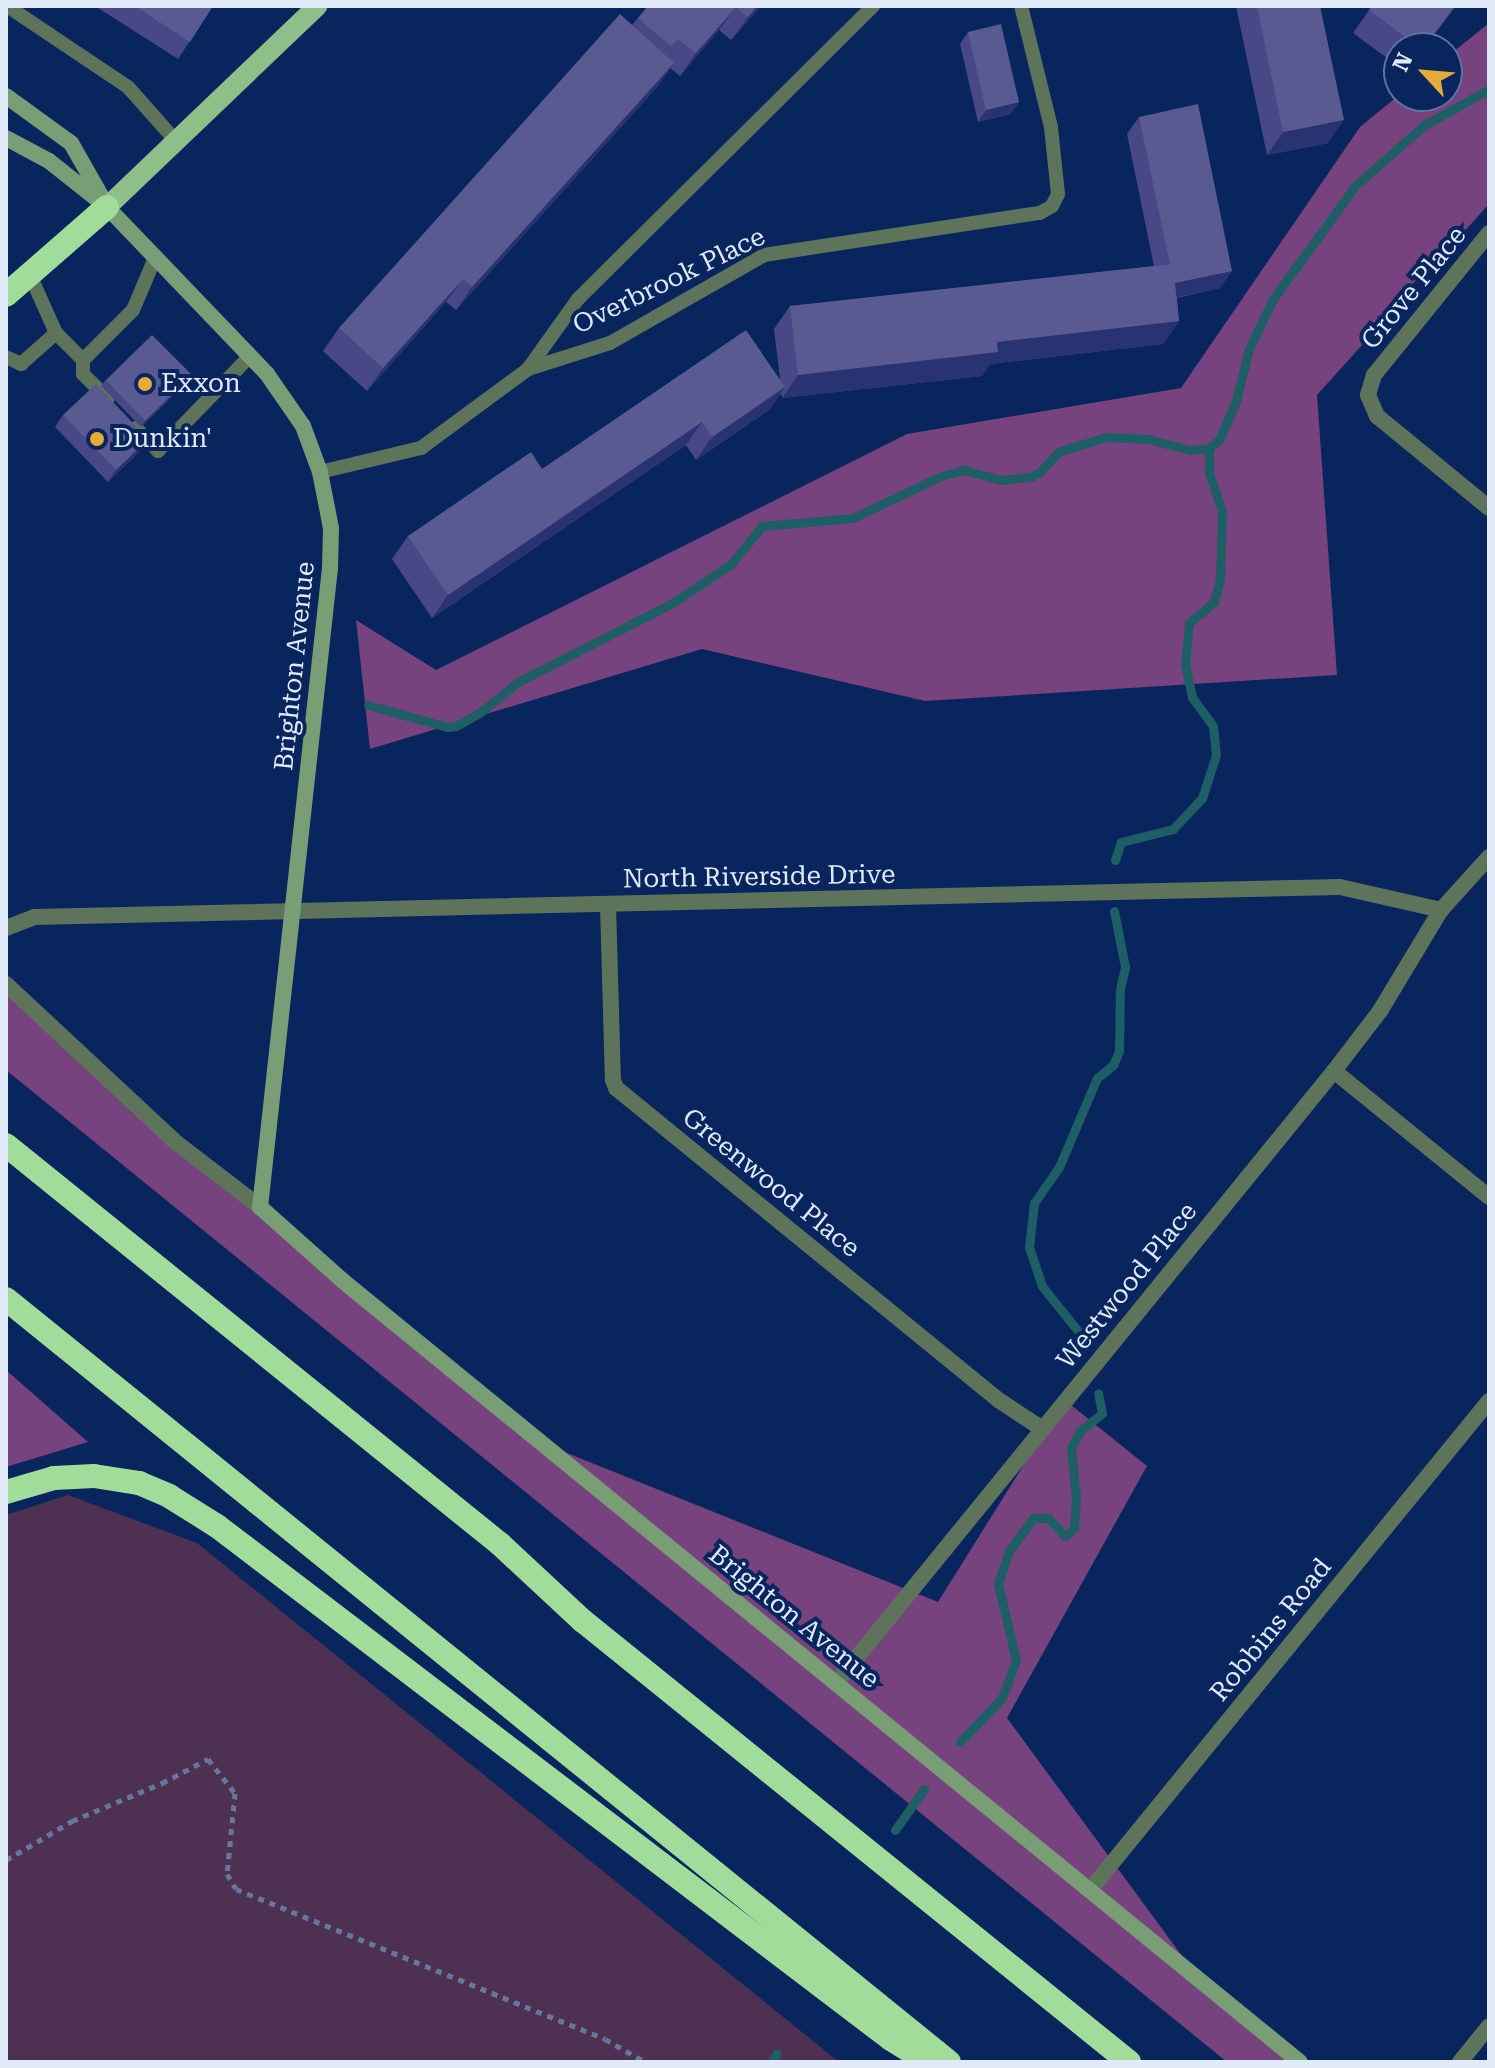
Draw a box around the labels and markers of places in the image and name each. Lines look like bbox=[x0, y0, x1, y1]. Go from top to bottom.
place label: Exxon bbox=[161, 368, 241, 400]
marker: Exxon bbox=[136, 375, 154, 393]
place label: Dunkin' bbox=[113, 423, 212, 455]
marker: Dunkin' bbox=[88, 430, 106, 448]

